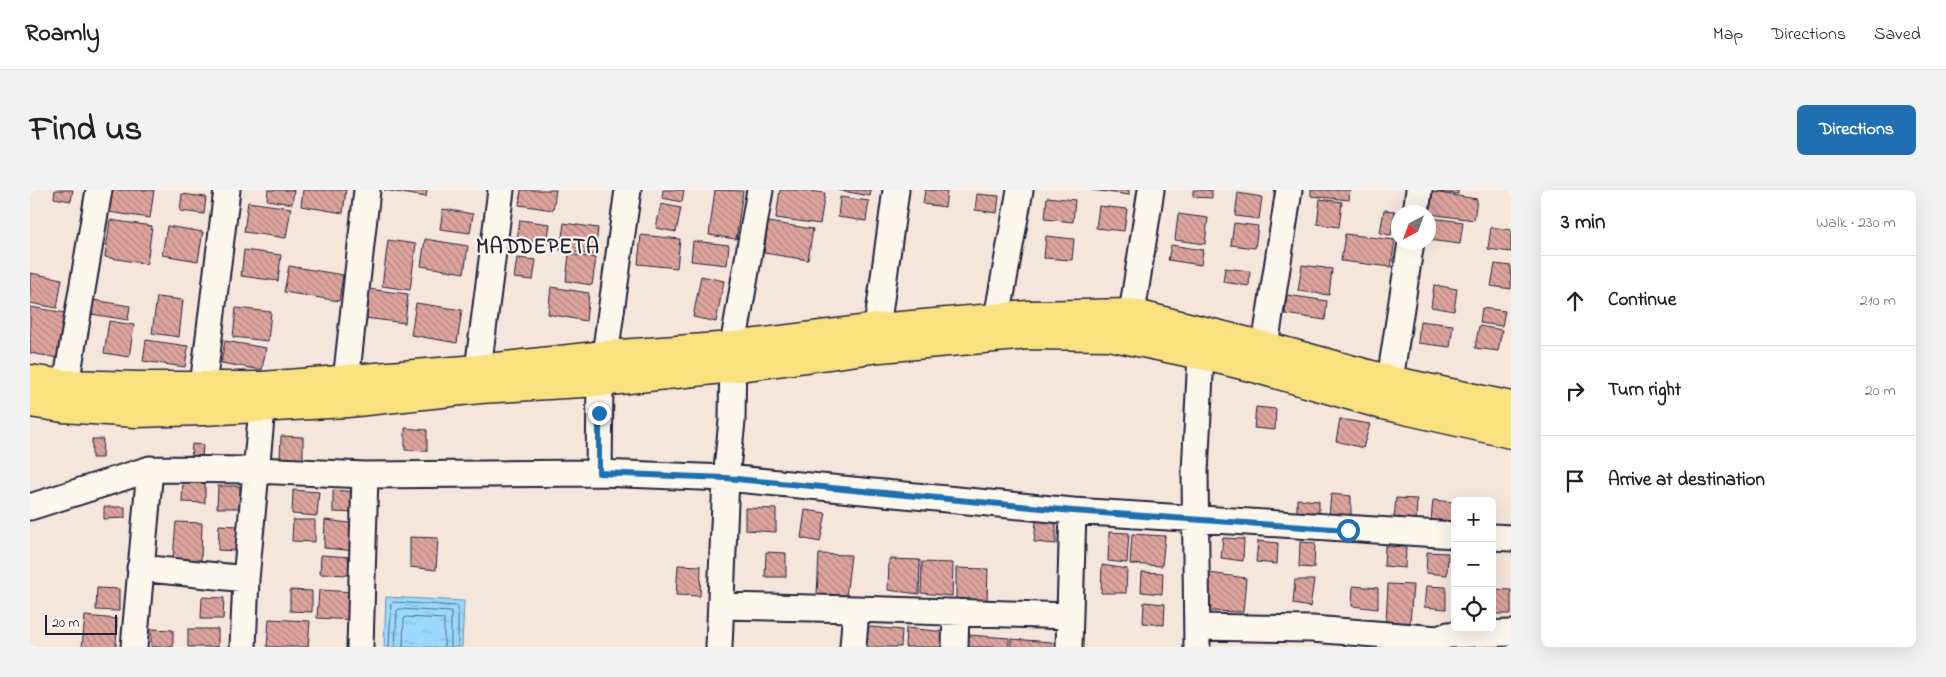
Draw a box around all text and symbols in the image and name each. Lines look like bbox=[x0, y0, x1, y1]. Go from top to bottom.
text: Roamly bbox=[25, 17, 100, 52]
text: Map bbox=[1713, 22, 1743, 48]
text: Directions bbox=[1771, 22, 1846, 48]
text: Saved bbox=[1874, 22, 1921, 48]
text: Find us bbox=[30, 105, 142, 156]
button: Directions bbox=[1797, 105, 1916, 155]
north arrow bbox=[1391, 205, 1436, 250]
text: 3 min bbox=[1561, 208, 1605, 238]
text: Walk · 230 m bbox=[1816, 211, 1896, 235]
district label: MADDEPETA bbox=[476, 233, 600, 263]
icon: ahead bbox=[1561, 287, 1589, 315]
text: Continue bbox=[1608, 287, 1676, 314]
text: 210 m bbox=[1860, 289, 1896, 313]
icon: right bbox=[1561, 377, 1589, 405]
text: Turn right bbox=[1608, 377, 1681, 404]
text: 20 m bbox=[1865, 379, 1896, 403]
route end bbox=[588, 402, 611, 425]
icon: arrive bbox=[1561, 467, 1589, 495]
text: Arrive at destination bbox=[1608, 467, 1765, 494]
map controls bbox=[1451, 497, 1496, 632]
button: + bbox=[1451, 497, 1496, 542]
route start bbox=[1337, 519, 1360, 542]
button: − bbox=[1451, 542, 1496, 587]
button: locate bbox=[1451, 587, 1496, 632]
scale bar bbox=[45, 612, 118, 635]
text: 20 m bbox=[52, 613, 79, 634]

